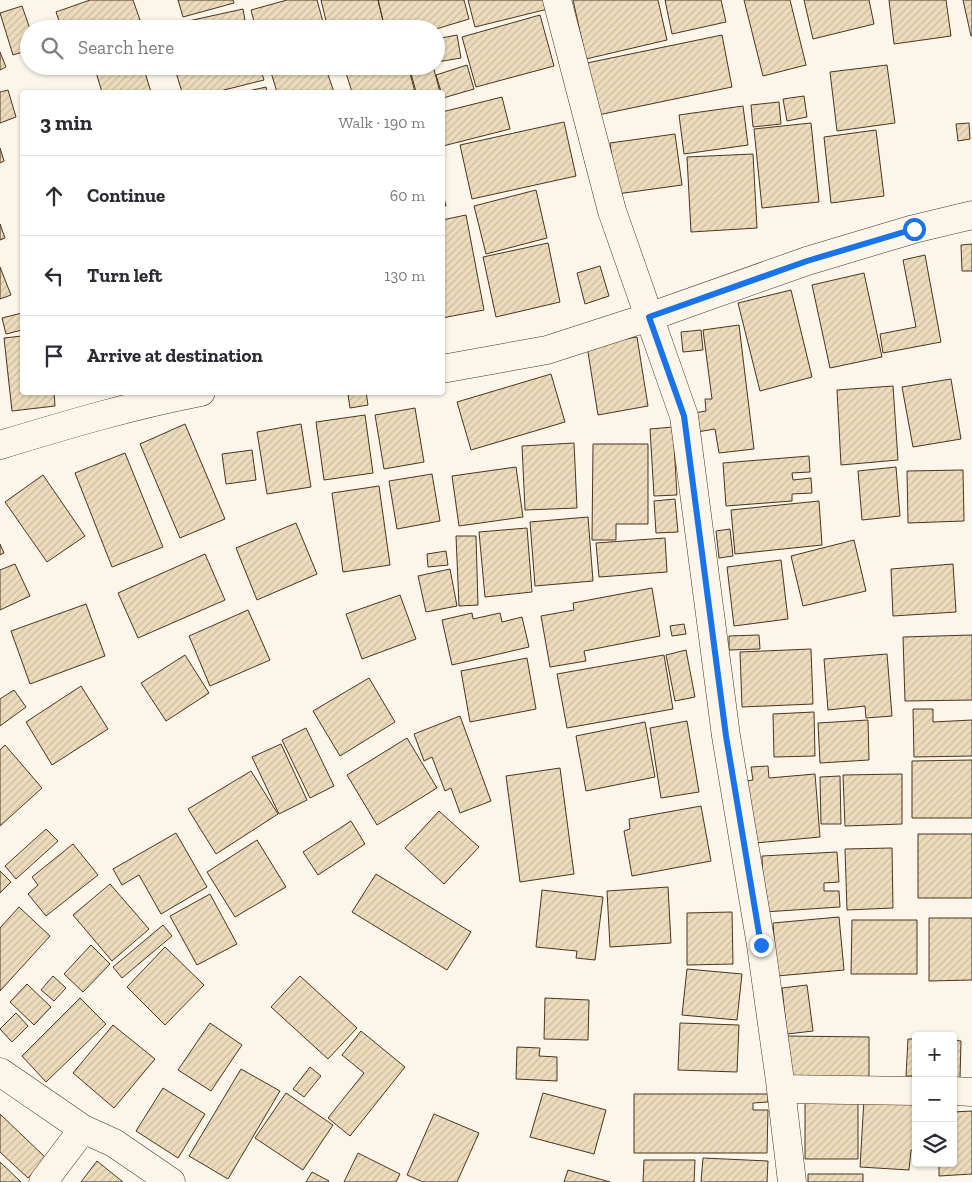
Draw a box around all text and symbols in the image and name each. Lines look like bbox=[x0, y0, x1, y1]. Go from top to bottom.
search box bbox=[20, 20, 445, 75]
icon: search bbox=[38, 34, 66, 62]
text: Search here bbox=[78, 36, 174, 59]
text: 3 min bbox=[40, 110, 92, 135]
text: Walk · 190 m bbox=[338, 113, 425, 132]
icon: ahead bbox=[40, 182, 68, 210]
text: Continue bbox=[87, 184, 165, 207]
text: 60 m bbox=[390, 186, 425, 205]
route start bbox=[903, 218, 926, 241]
icon: left bbox=[40, 262, 68, 290]
text: Turn left bbox=[87, 264, 162, 287]
text: 130 m bbox=[384, 266, 425, 285]
icon: arrive bbox=[40, 342, 68, 370]
text: Arrive at destination bbox=[87, 344, 263, 367]
route end bbox=[750, 934, 773, 957]
map controls bbox=[912, 1032, 957, 1167]
button: + bbox=[912, 1032, 957, 1077]
button: − bbox=[912, 1077, 957, 1122]
button: layers bbox=[912, 1122, 957, 1167]

